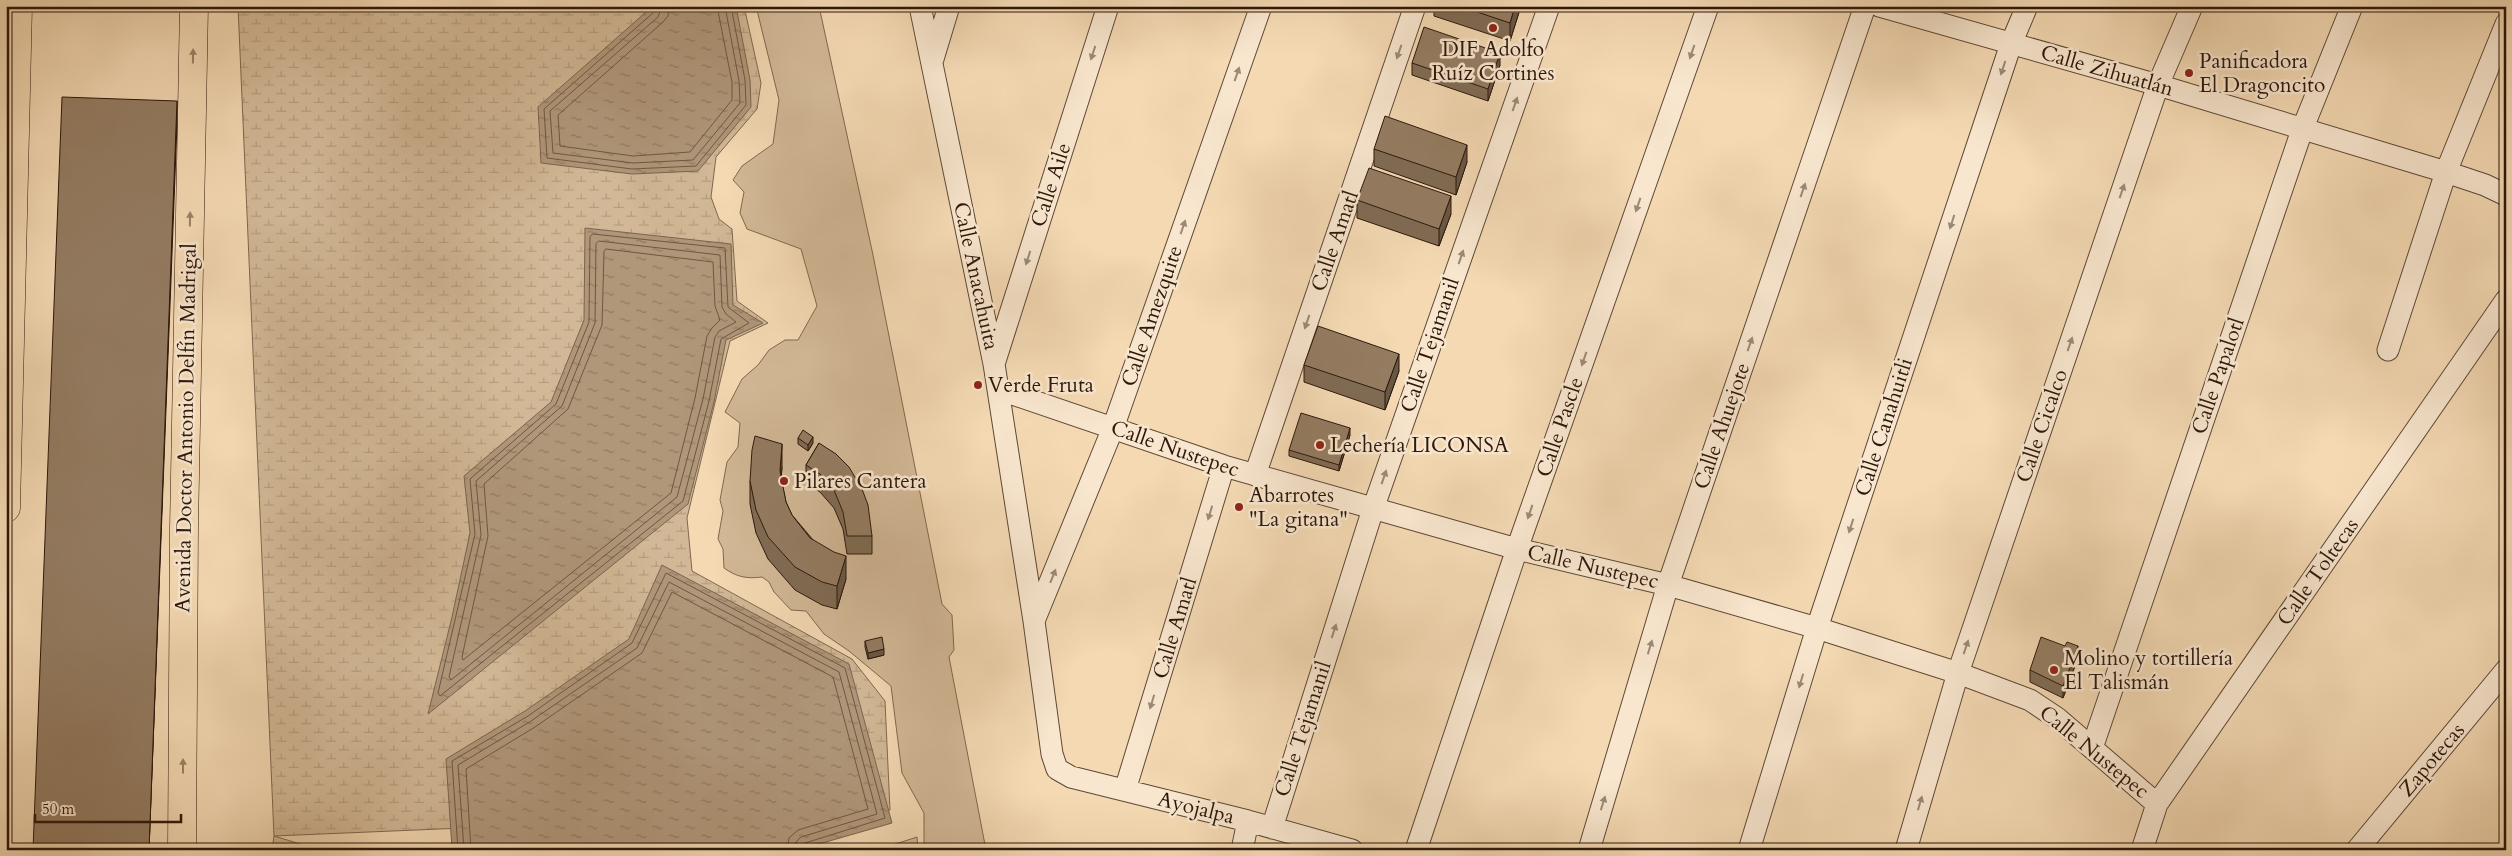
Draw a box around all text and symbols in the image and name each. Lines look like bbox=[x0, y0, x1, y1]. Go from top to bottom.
marker: DIF Adolfo Ruíz Cortines bbox=[1487, 22, 1499, 34]
place label: DIF Adolfo Ruíz Cortines bbox=[1431, 35, 1555, 88]
street label: Calle Zihuatlán bbox=[2037, 38, 2177, 104]
one-way arrow bbox=[1088, 45, 1096, 60]
one-way arrow bbox=[1395, 45, 1402, 60]
one-way arrow bbox=[1688, 45, 1696, 60]
place label: Panificadora El Dragoncito bbox=[2199, 47, 2325, 100]
one-way arrow bbox=[189, 48, 197, 64]
one-way arrow bbox=[1999, 61, 2007, 76]
one-way arrow bbox=[1233, 66, 1241, 81]
marker: Panificadora El Dragoncito bbox=[2183, 67, 2195, 79]
one-way arrow bbox=[1511, 96, 1519, 111]
street label: Calle Aile bbox=[1024, 139, 1078, 231]
one-way arrow bbox=[1799, 182, 1807, 197]
one-way arrow bbox=[2119, 183, 2126, 198]
street label: Calle Amatl bbox=[1304, 187, 1366, 295]
one-way arrow bbox=[1634, 198, 1641, 213]
street label: Calle Anacahuita bbox=[946, 199, 1006, 353]
one-way arrow bbox=[186, 210, 194, 226]
one-way arrow bbox=[1948, 215, 1955, 230]
one-way arrow bbox=[1180, 220, 1187, 235]
street label: Calle Amezquite bbox=[1114, 242, 1190, 390]
street label: Avenida Doctor Antonio Delfín Madrigal bbox=[168, 243, 204, 613]
one-way arrow bbox=[1023, 250, 1031, 265]
one-way arrow bbox=[1458, 250, 1465, 265]
street label: Calle Tejamanil bbox=[1393, 274, 1467, 416]
street label: Calle Papalotl bbox=[2185, 314, 2251, 438]
one-way arrow bbox=[1303, 315, 1311, 330]
one-way arrow bbox=[1747, 336, 1755, 351]
one-way arrow bbox=[2066, 337, 2074, 352]
one-way arrow bbox=[1580, 352, 1588, 367]
street label: Calle Canahuitli bbox=[1848, 354, 1920, 500]
street label: Calle Ahuejote bbox=[1687, 359, 1757, 493]
street label: Calle Cicalco bbox=[2009, 366, 2075, 486]
place label: Verde Fruta bbox=[988, 371, 1094, 400]
street label: Calle Pascle bbox=[1529, 373, 1591, 481]
marker: Verde Fruta bbox=[972, 379, 984, 391]
street label: Calle Nustepec bbox=[1107, 413, 1243, 485]
place label: Lechería LICONSA bbox=[1330, 431, 1509, 460]
marker: Lechería LICONSA bbox=[1314, 439, 1326, 451]
place label: Pilares Cantera bbox=[794, 467, 927, 496]
one-way arrow bbox=[1381, 469, 1388, 484]
marker: Pilares Cantera bbox=[778, 475, 790, 487]
place label: Abarrotes "La gitana" bbox=[1249, 481, 1348, 534]
marker: Abarrotes "La gitana" bbox=[1233, 501, 1245, 513]
one-way arrow bbox=[1526, 505, 1534, 520]
one-way arrow bbox=[1206, 506, 1214, 521]
street label: Calle Toltecas bbox=[2270, 513, 2366, 631]
one-way arrow bbox=[1847, 519, 1855, 534]
street label: Calle Nustepec bbox=[1524, 538, 1662, 596]
one-way arrow bbox=[1049, 569, 1057, 583]
street label: Calle Amatl bbox=[1146, 574, 1204, 682]
one-way arrow bbox=[1331, 624, 1338, 639]
one-way arrow bbox=[1646, 640, 1654, 655]
one-way arrow bbox=[1963, 640, 1971, 655]
place label: Molino y tortillería El Talismán bbox=[2064, 644, 2233, 697]
street label: Calle Tejamanil bbox=[1267, 657, 1339, 801]
marker: Molino y tortillería El Talismán bbox=[2048, 664, 2060, 676]
one-way arrow bbox=[1797, 673, 1805, 688]
one-way arrow bbox=[1148, 694, 1156, 709]
street label: Calle Nustepec bbox=[2033, 699, 2155, 805]
street label: Zapotecas bbox=[2392, 717, 2472, 803]
one-way arrow bbox=[179, 758, 187, 774]
street label: Ayojalpa bbox=[1155, 784, 1237, 832]
scale bar bbox=[35, 791, 181, 823]
one-way arrow bbox=[1600, 795, 1608, 810]
one-way arrow bbox=[1916, 795, 1924, 810]
text: 50 m bbox=[42, 799, 74, 819]

